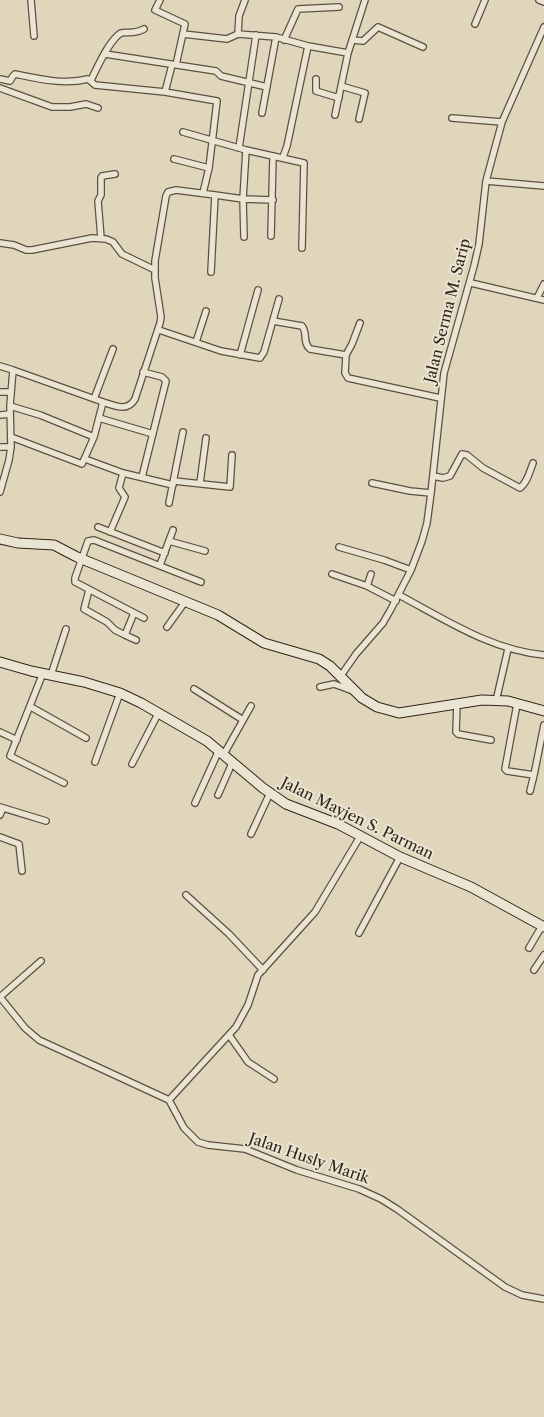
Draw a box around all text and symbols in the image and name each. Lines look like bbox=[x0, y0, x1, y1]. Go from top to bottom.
street label: Jalan Serma M. Sarip bbox=[421, 237, 475, 385]
street label: Jalan Mayjen S. Parman bbox=[278, 774, 436, 864]
street label: Jalan Husly Marik bbox=[246, 1130, 372, 1188]

